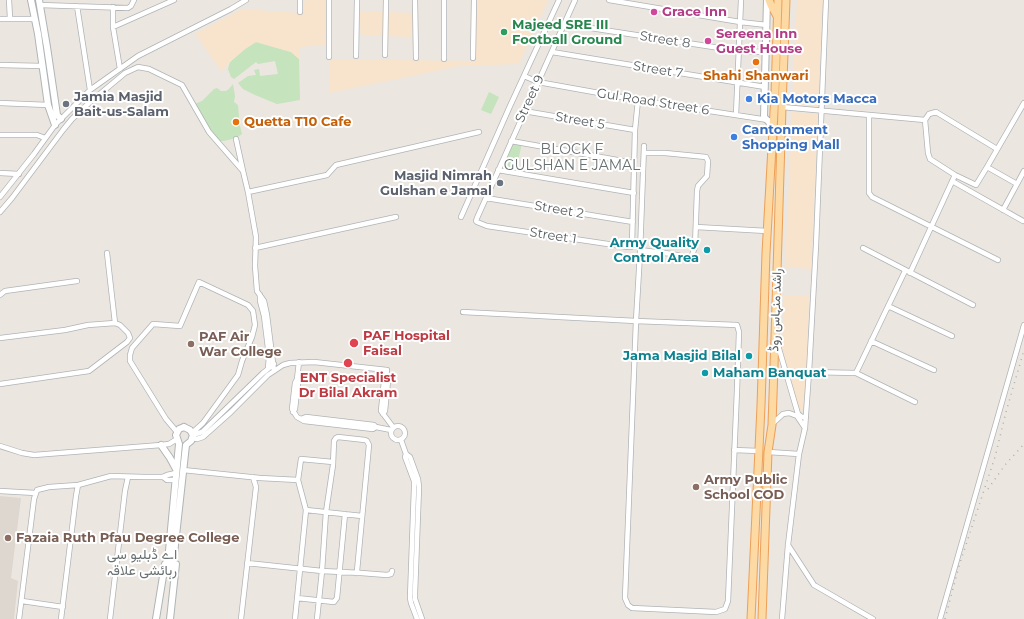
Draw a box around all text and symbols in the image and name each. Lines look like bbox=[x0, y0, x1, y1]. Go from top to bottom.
place label: Grace Inn bbox=[662, 4, 727, 20]
marker: Grace Inn bbox=[649, 7, 659, 17]
place label: Majeed SRE III Football Ground bbox=[512, 17, 622, 48]
place label: Sereena Inn Guest House bbox=[716, 26, 802, 57]
marker: Majeed SRE III Football Ground bbox=[499, 27, 509, 37]
street label: Street 8 bbox=[639, 28, 691, 52]
marker: Sereena Inn Guest House bbox=[703, 36, 713, 46]
marker: Shahi Shanwari bbox=[751, 57, 761, 67]
street label: Street 7 bbox=[632, 58, 684, 82]
place label: Shahi Shanwari bbox=[703, 68, 809, 84]
street label: Street 9 bbox=[512, 73, 548, 125]
street label: Gul Road Street 6 bbox=[596, 85, 710, 119]
place label: Jamia Masjid Bait-us-Salam bbox=[74, 89, 169, 120]
place label: Kia Motors Macca bbox=[757, 91, 877, 107]
marker: Kia Motors Macca bbox=[744, 94, 754, 104]
marker: Jamia Masjid Bait-us-Salam bbox=[61, 99, 71, 109]
street label: Street 5 bbox=[554, 109, 606, 133]
place label: Quetta T10 Cafe bbox=[244, 114, 351, 130]
marker: Quetta T10 Cafe bbox=[231, 117, 241, 127]
place label: Cantonment Shopping Mall bbox=[742, 122, 840, 153]
marker: Cantonment Shopping Mall bbox=[729, 132, 739, 142]
district label: BLOCK F GULSHAN E JAMAL bbox=[496, 142, 648, 174]
place label: Masjid Nimrah Gulshan e Jamal bbox=[380, 168, 492, 199]
marker: Masjid Nimrah Gulshan e Jamal bbox=[495, 178, 505, 188]
street label: Street 2 bbox=[533, 198, 585, 222]
street label: Street 1 bbox=[528, 225, 578, 247]
place label: Army Quality Control Area bbox=[610, 235, 699, 266]
marker: Army Quality Control Area bbox=[702, 245, 712, 255]
street label: راشد منہاس روڈ bbox=[767, 268, 785, 352]
place label: PAF Hospital Faisal bbox=[363, 328, 450, 359]
place label: PAF Air War College bbox=[199, 329, 282, 360]
marker: PAF Hospital Faisal bbox=[348, 337, 360, 349]
marker: PAF Air War College bbox=[186, 339, 196, 349]
place label: Jama Masjid Bilal bbox=[623, 348, 741, 364]
marker: Jama Masjid Bilal bbox=[744, 351, 754, 361]
marker: ENT Specialist Dr Bilal Akram bbox=[342, 357, 354, 369]
place label: Maham Banquat bbox=[713, 365, 826, 381]
marker: Maham Banquat bbox=[700, 368, 710, 378]
place label: ENT Specialist Dr Bilal Akram bbox=[299, 370, 397, 401]
place label: Army Public School COD bbox=[704, 472, 787, 503]
marker: Army Public School COD bbox=[691, 482, 701, 492]
place label: Fazaia Ruth Pfau Degree College bbox=[16, 530, 239, 546]
marker: Fazaia Ruth Pfau Degree College bbox=[3, 533, 13, 543]
district label: اے ڈبلیو سی رہائشی علاقہ bbox=[107, 547, 177, 580]

